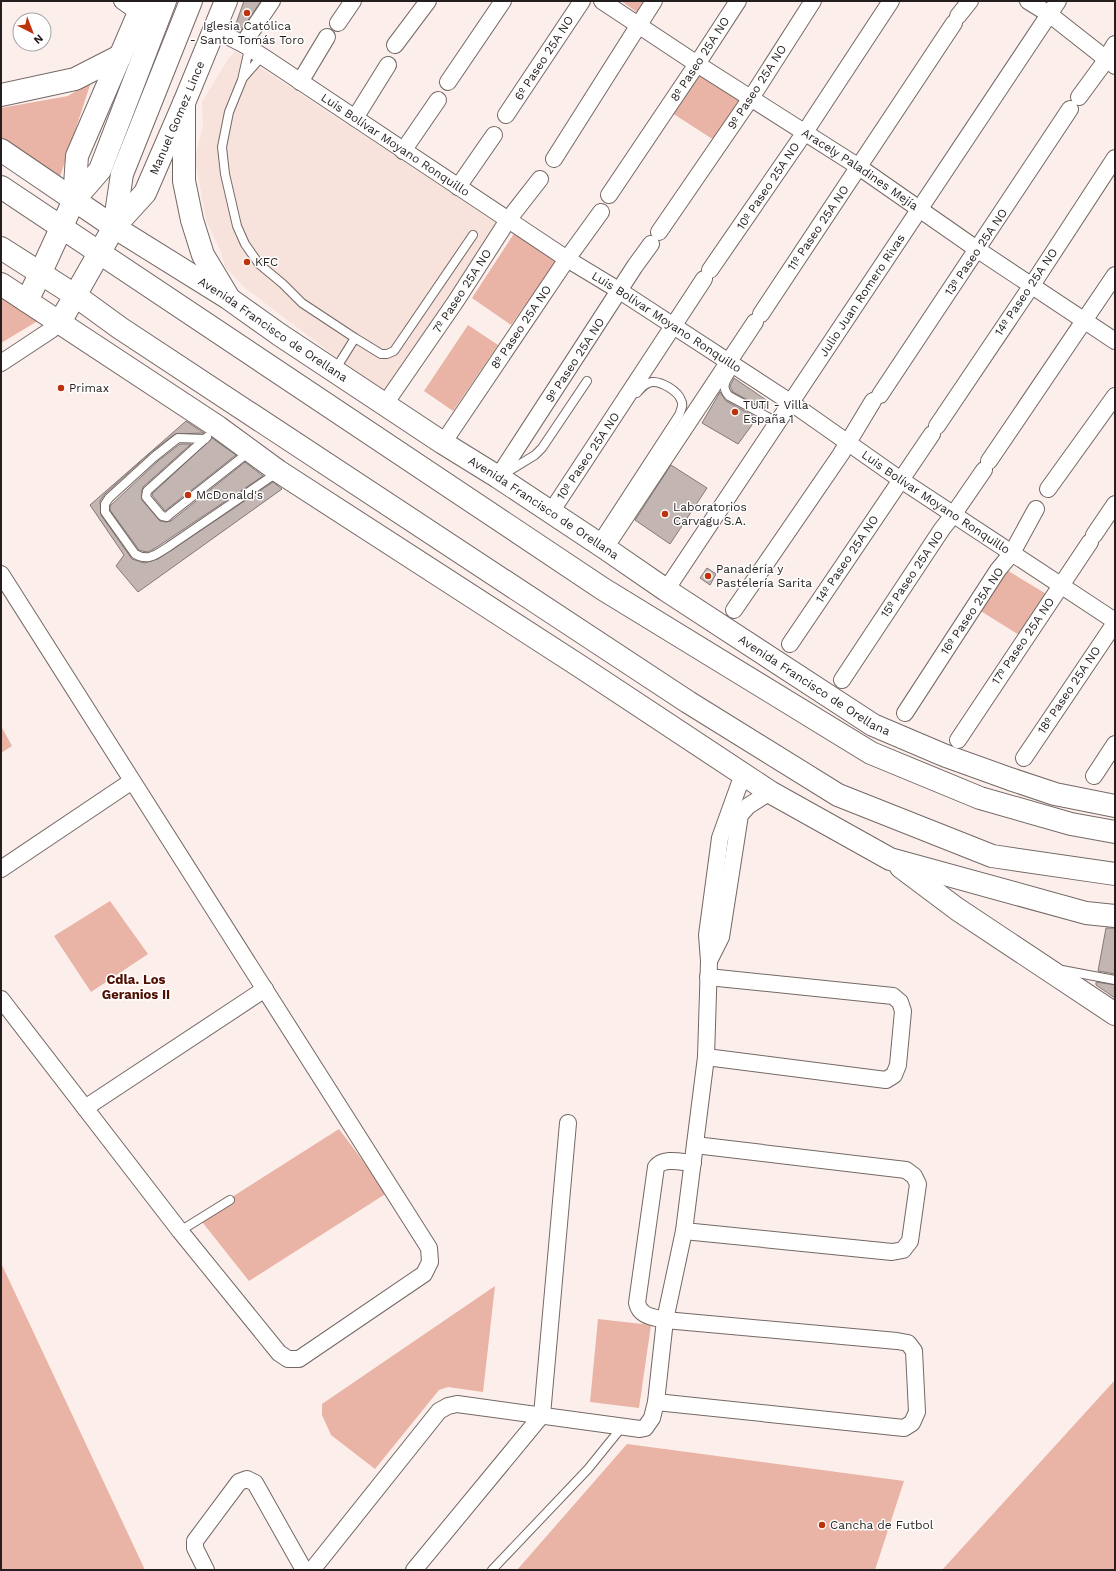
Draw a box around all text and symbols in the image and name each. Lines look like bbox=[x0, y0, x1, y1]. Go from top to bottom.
marker: Iglesia Católica - Santo Tomás Toro bbox=[242, 8, 252, 18]
north arrow bbox=[12, 12, 52, 52]
street label: 6º Paseo 25A NO bbox=[512, 13, 576, 103]
street label: 8º Paseo 25A NO bbox=[668, 14, 733, 104]
place label: Iglesia Católica - Santo Tomás Toro bbox=[190, 19, 304, 47]
text: N bbox=[31, 32, 46, 47]
street label: 9º Paseo 25A NO bbox=[725, 42, 790, 132]
street label: Manuel Gomez Lince bbox=[147, 59, 208, 177]
street label: Luis Bolívar Moyano Ronquillo bbox=[318, 90, 472, 199]
street label: Aracely Paladines Mejía bbox=[799, 125, 921, 213]
street label: 10º Paseo 25A NO bbox=[734, 140, 802, 232]
street label: 11º Paseo 25A NO bbox=[784, 183, 852, 273]
street label: 13º Paseo 25A NO bbox=[942, 206, 1010, 298]
street label: Julio Juan Romero Rivas bbox=[816, 231, 908, 359]
street label: 7º Paseo 25A NO bbox=[430, 246, 494, 336]
street label: 14º Paseo 25A NO bbox=[992, 246, 1060, 338]
place label: KFC bbox=[255, 255, 278, 269]
marker: KFC bbox=[242, 257, 252, 267]
street label: Luis Bolívar Moyano Ronquillo bbox=[589, 269, 744, 375]
street label: Avenida Francisco de Orellana bbox=[196, 274, 350, 385]
street label: 8º Paseo 25A NO bbox=[488, 283, 554, 371]
street label: 9º Paseo 25A NO bbox=[543, 315, 608, 405]
place label: Primax bbox=[69, 381, 109, 395]
marker: Primax bbox=[56, 383, 66, 393]
place label: TUTI - Villa España 1 bbox=[743, 398, 809, 426]
marker: TUTI - Villa España 1 bbox=[730, 407, 740, 417]
street label: 10º Paseo 25A NO bbox=[554, 410, 622, 502]
street label: Luis Bolívar Moyano Ronquillo bbox=[859, 448, 1013, 557]
street label: Avenida Francisco de Orellana bbox=[466, 453, 622, 562]
place label: McDonald's bbox=[196, 488, 263, 502]
marker: McDonald's bbox=[183, 490, 193, 500]
place label: Laboratorios Carvagu S.A. bbox=[673, 500, 747, 528]
marker: Laboratorios Carvagu S.A. bbox=[660, 509, 670, 519]
street label: 14º Paseo 25A NO bbox=[813, 513, 881, 605]
street label: 15º Paseo 25A NO bbox=[878, 528, 946, 620]
place label: Panadería y Pastelería Sarita bbox=[716, 562, 812, 590]
street label: 16º Paseo 25A NO bbox=[938, 565, 1006, 657]
marker: Panadería y Pastelería Sarita bbox=[703, 571, 713, 581]
street label: 17º Paseo 25A NO bbox=[989, 595, 1057, 687]
street label: Avenida Francisco de Orellana bbox=[736, 632, 892, 739]
street label: 18º Paseo 25A NO bbox=[1035, 644, 1103, 736]
district label: Cdla. Los Geranios II bbox=[102, 972, 170, 1002]
place label: Cancha de Futbol bbox=[830, 1518, 934, 1532]
marker: Cancha de Futbol bbox=[817, 1520, 827, 1530]

